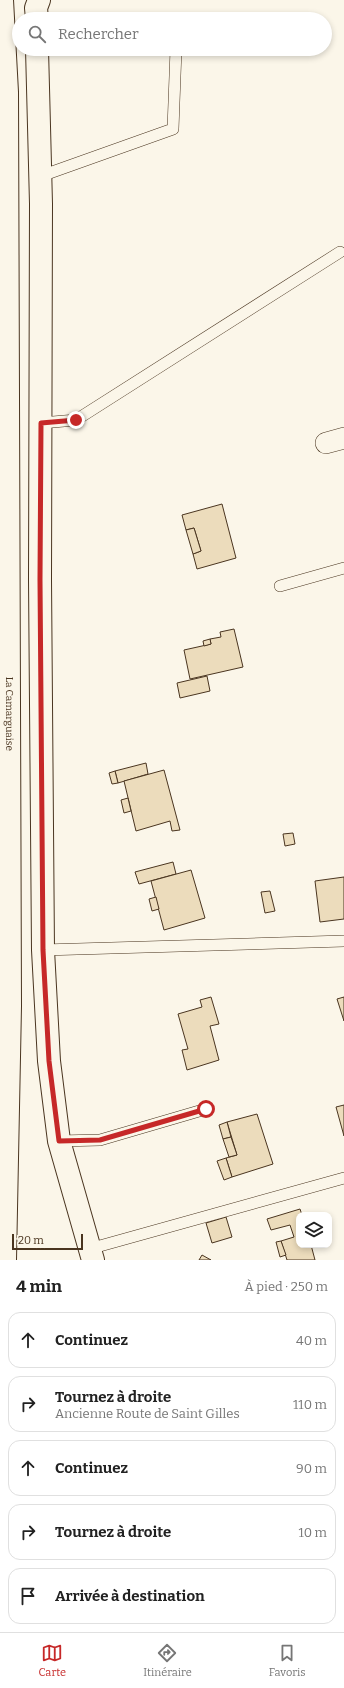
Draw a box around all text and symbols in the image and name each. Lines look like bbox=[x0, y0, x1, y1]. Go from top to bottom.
search box bbox=[12, 12, 332, 56]
icon: search bbox=[26, 23, 48, 45]
text: Rechercher bbox=[58, 25, 139, 43]
route end bbox=[67, 411, 85, 429]
street label: La Camarguaise bbox=[3, 677, 15, 751]
route start bbox=[197, 1100, 215, 1118]
map controls bbox=[296, 1212, 332, 1248]
button: layers bbox=[296, 1212, 332, 1248]
scale bar bbox=[12, 1232, 83, 1251]
text: 20 m bbox=[18, 1234, 44, 1247]
text: 4 min bbox=[16, 1276, 62, 1297]
text: À pied · 250 m bbox=[244, 1279, 328, 1294]
icon: ahead bbox=[17, 1329, 39, 1351]
text: Continuez bbox=[55, 1331, 128, 1349]
text: 40 m bbox=[296, 1333, 327, 1348]
text: Tournez à droite bbox=[55, 1388, 171, 1406]
icon: right bbox=[17, 1393, 39, 1415]
text: 110 m bbox=[293, 1397, 327, 1412]
text: Ancienne Route de Saint Gilles bbox=[55, 1406, 240, 1421]
icon: ahead bbox=[17, 1457, 39, 1479]
text: Continuez bbox=[55, 1459, 128, 1477]
text: 90 m bbox=[296, 1461, 327, 1476]
icon: right bbox=[17, 1521, 39, 1543]
text: Tournez à droite bbox=[55, 1523, 171, 1541]
text: 10 m bbox=[298, 1525, 327, 1540]
icon: arrive bbox=[17, 1585, 39, 1607]
text: Arrivée à destination bbox=[55, 1587, 205, 1605]
tab: Carte bbox=[39, 1642, 66, 1679]
tab: Itinéraire bbox=[143, 1642, 192, 1679]
tab: Favoris bbox=[269, 1642, 305, 1679]

